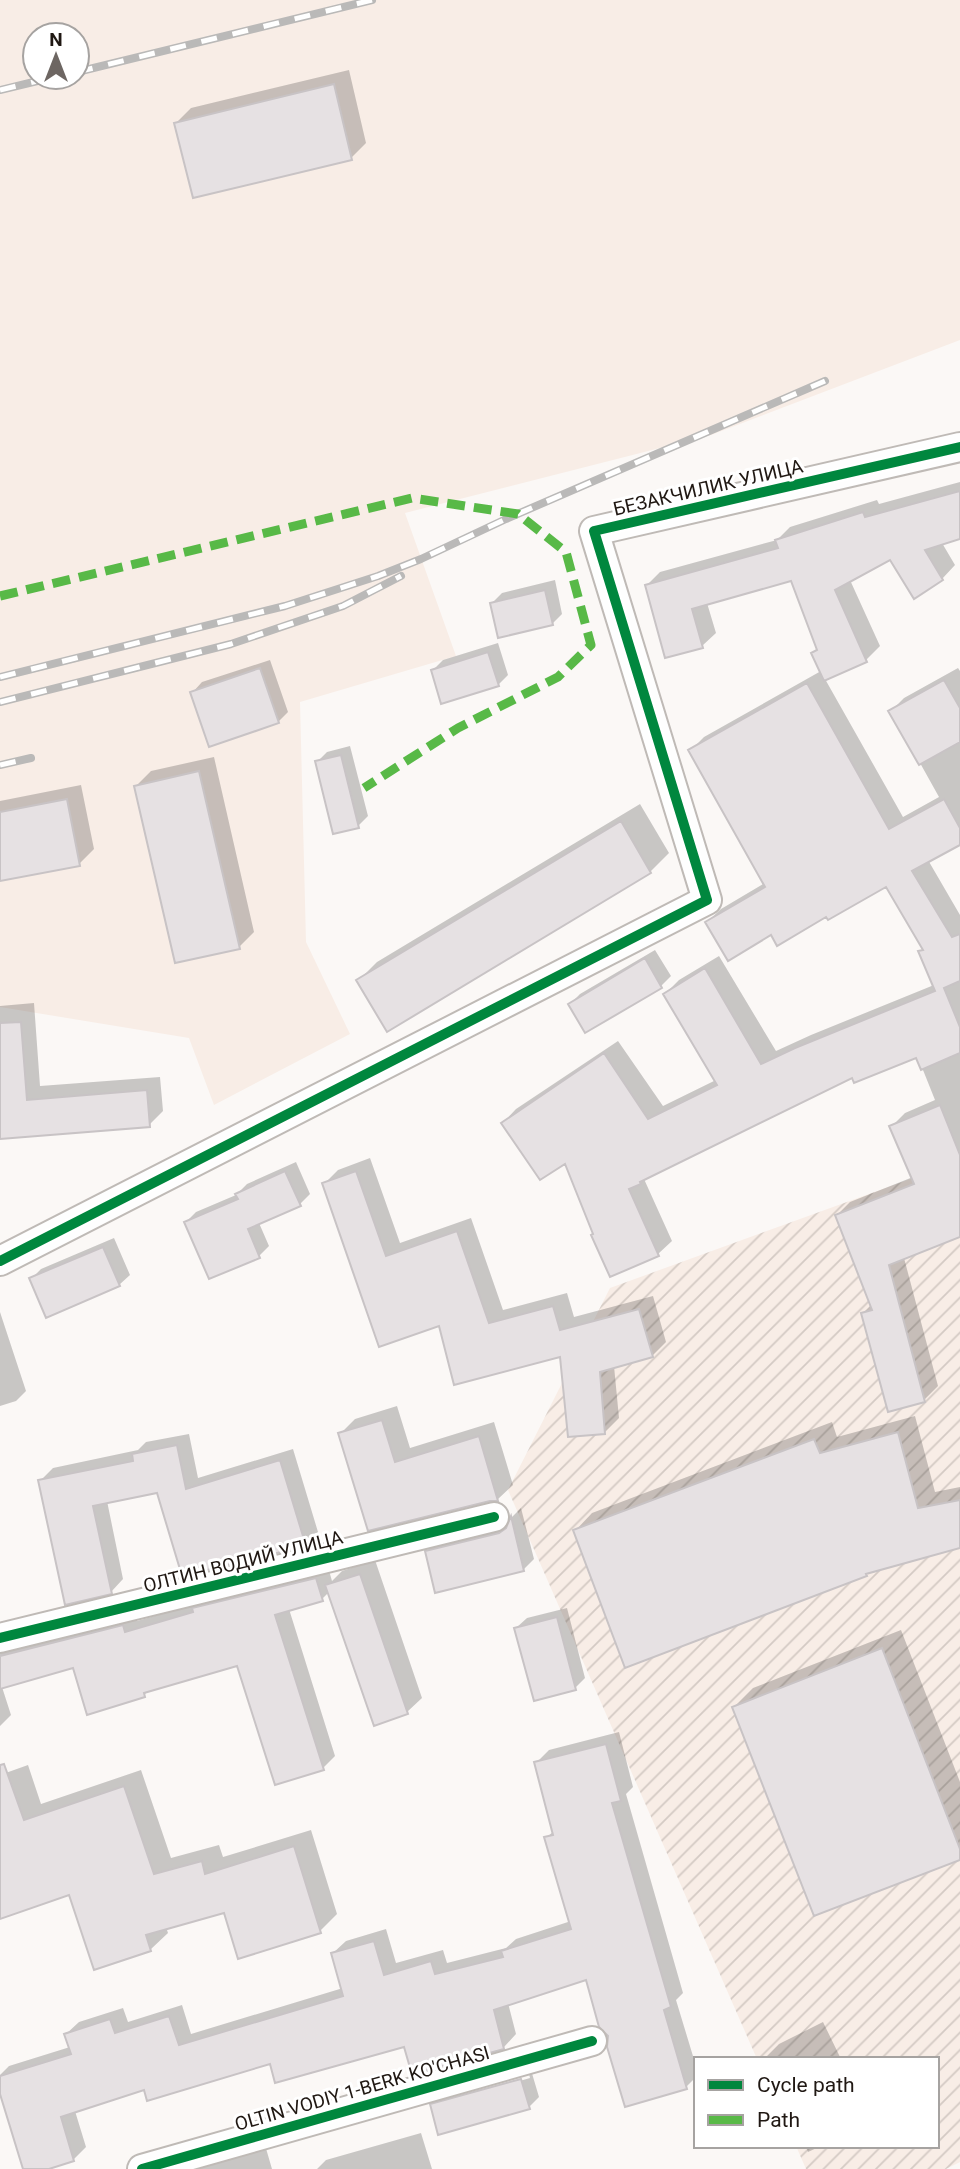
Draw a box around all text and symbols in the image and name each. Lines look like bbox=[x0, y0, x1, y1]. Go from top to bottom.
north arrow bbox=[21, 21, 91, 91]
text: N bbox=[49, 28, 63, 51]
street label: БЕЗАКЧИЛИК УЛИЦА bbox=[611, 454, 806, 521]
street label: ОЛТИН ВОДИЙ УЛИЦА bbox=[141, 1525, 346, 1597]
street label: OLTIN VODIY 1-BERK KO'CHASI bbox=[232, 2041, 492, 2136]
legend bbox=[694, 2057, 939, 2148]
text: Cycle path bbox=[757, 2073, 855, 2097]
text: Path bbox=[757, 2108, 800, 2132]

